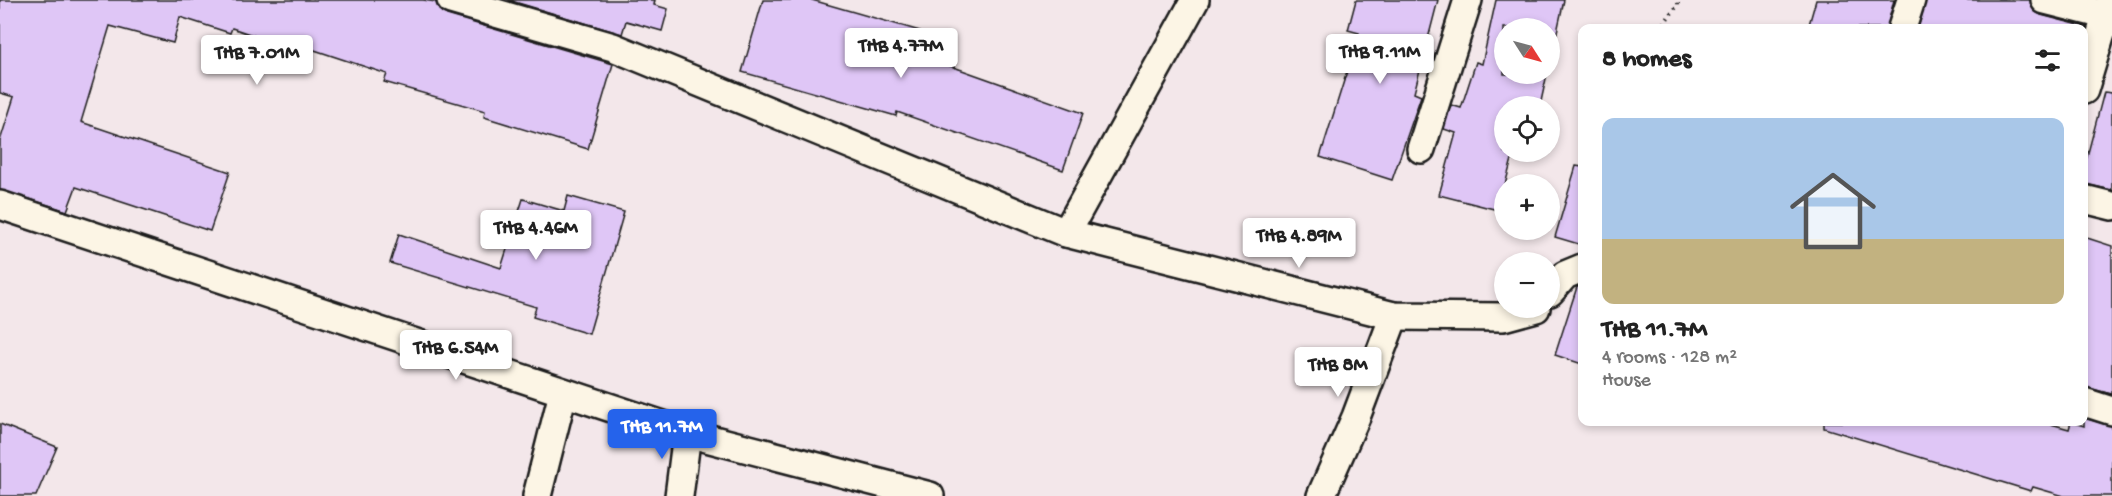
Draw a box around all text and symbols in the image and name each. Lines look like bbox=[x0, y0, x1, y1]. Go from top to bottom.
north arrow bbox=[1494, 18, 1560, 84]
map controls bbox=[1494, 18, 1560, 318]
pin: THB 4.77M bbox=[832, 28, 970, 79]
pin: THB 9.11M bbox=[1311, 34, 1449, 85]
pin: THB 7.01M bbox=[188, 35, 326, 86]
text: THB 4.77M bbox=[859, 36, 943, 59]
text: THB 9.11M bbox=[1340, 42, 1420, 65]
text: THB 7.01M bbox=[215, 43, 299, 66]
icon: filters bbox=[2031, 44, 2064, 77]
text: 8 homes bbox=[1602, 45, 1691, 76]
button: locate bbox=[1494, 96, 1560, 162]
icon: home bbox=[1779, 157, 1887, 265]
button: + bbox=[1494, 174, 1560, 240]
pin: THB 4.46M bbox=[467, 210, 605, 261]
text: THB 4.46M bbox=[494, 218, 578, 241]
pin: THB 4.89M bbox=[1230, 218, 1368, 269]
text: THB 4.89M bbox=[1257, 226, 1341, 249]
button: − bbox=[1494, 252, 1560, 318]
text: THB 11.7M bbox=[1602, 316, 1707, 347]
pin: THB 6.54M bbox=[387, 330, 525, 381]
text: THB 6.54M bbox=[414, 338, 498, 361]
pin: THB 8M bbox=[1289, 347, 1387, 398]
text: 4 rooms · 128 m² bbox=[1602, 347, 1737, 370]
text: THB 8M bbox=[1309, 355, 1367, 378]
text: House bbox=[1602, 370, 1651, 393]
pin: THB 11.7M bbox=[593, 409, 731, 460]
text: THB 11.7M bbox=[622, 417, 702, 440]

